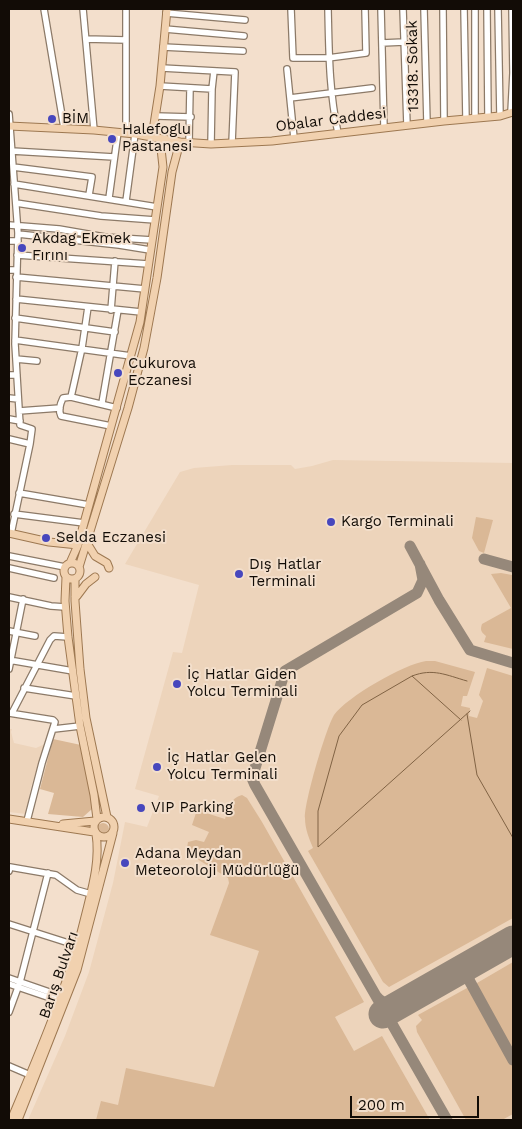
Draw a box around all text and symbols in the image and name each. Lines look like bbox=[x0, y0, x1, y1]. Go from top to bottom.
street label: 13318. Sokak bbox=[403, 20, 423, 112]
street label: Obalar Caddesi bbox=[275, 104, 387, 136]
place label: BİM bbox=[62, 110, 89, 128]
marker: BİM bbox=[46, 113, 58, 125]
place label: Halefoglu Pastanesi bbox=[122, 121, 192, 156]
marker: Halefoglu Pastanesi bbox=[106, 133, 118, 145]
place label: Akdag Ekmek Fırını bbox=[32, 230, 131, 265]
marker: Akdag Ekmek Fırını bbox=[16, 242, 28, 254]
place label: Cukurova Eczanesi bbox=[128, 355, 196, 390]
marker: Cukurova Eczanesi bbox=[112, 367, 124, 379]
place label: Kargo Terminali bbox=[341, 513, 454, 531]
marker: Kargo Terminali bbox=[325, 516, 337, 528]
place label: Selda Eczanesi bbox=[56, 529, 166, 547]
marker: Selda Eczanesi bbox=[40, 532, 52, 544]
place label: Dış Hatlar Terminali bbox=[249, 556, 321, 591]
marker: Dış Hatlar Terminali bbox=[233, 568, 245, 580]
place label: İç Hatlar Giden Yolcu Terminali bbox=[187, 666, 298, 701]
marker: İç Hatlar Giden Yolcu Terminali bbox=[171, 678, 183, 690]
place label: İç Hatlar Gelen Yolcu Terminali bbox=[167, 749, 278, 784]
marker: İç Hatlar Gelen Yolcu Terminali bbox=[151, 761, 163, 773]
place label: VIP Parking bbox=[151, 799, 233, 817]
marker: VIP Parking bbox=[135, 802, 147, 814]
place label: Adana Meydan Meteoroloji Müdürlüğü bbox=[135, 845, 299, 880]
marker: Adana Meydan Meteoroloji Müdürlüğü bbox=[119, 857, 131, 869]
street label: Barış Bulvarı bbox=[36, 929, 82, 1021]
scale bar bbox=[352, 1086, 481, 1118]
text: 200 m bbox=[358, 1096, 405, 1114]

